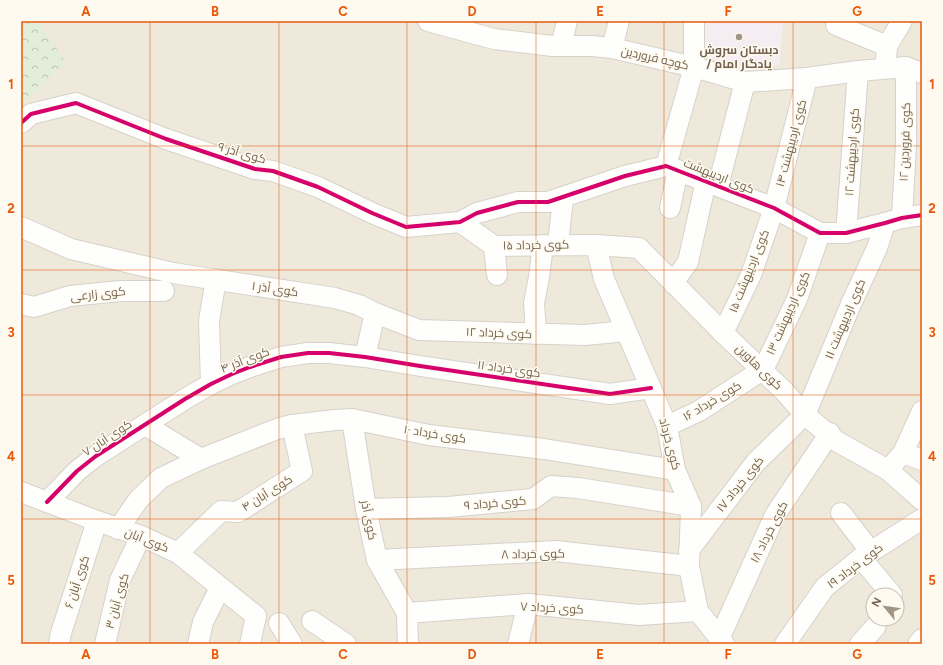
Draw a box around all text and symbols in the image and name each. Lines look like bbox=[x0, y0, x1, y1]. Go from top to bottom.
text: A bbox=[81, 4, 91, 19]
text: B bbox=[211, 4, 219, 19]
text: C bbox=[338, 4, 348, 19]
text: D bbox=[467, 4, 477, 19]
text: E bbox=[596, 4, 604, 19]
text: F bbox=[724, 4, 732, 19]
text: G bbox=[852, 4, 862, 19]
marker: دبستان سروش / یادگار امام bbox=[734, 32, 744, 42]
street label: کوچه فروردین bbox=[619, 43, 690, 75]
place label: دبستان سروش / یادگار امام bbox=[700, 43, 778, 72]
text: 1 bbox=[8, 77, 14, 92]
text: 1 bbox=[929, 77, 935, 92]
street label: کوی اردیبهشت ۱۴ bbox=[773, 98, 809, 188]
street label: کوی فروردین ۱۲ bbox=[897, 102, 913, 182]
street label: کوی اردیبهشت ۱۲ bbox=[842, 108, 862, 196]
street label: کوی آذر ۹ bbox=[216, 139, 268, 167]
street label: کوی اردیبهشت bbox=[682, 155, 756, 197]
text: 2 bbox=[7, 201, 15, 216]
text: 2 bbox=[928, 201, 936, 216]
street label: کوی اردیبهشت ۱۵ bbox=[726, 227, 772, 315]
street label: کوی خرداد ۱۵ bbox=[503, 237, 569, 253]
street label: کوی اردیبهشت ۱۳ bbox=[763, 269, 813, 357]
street label: کوی اردیبهشت ۱۱ bbox=[822, 277, 868, 361]
street label: کوی آذر ۱ bbox=[251, 279, 299, 299]
street label: کوی زارعی bbox=[70, 284, 126, 304]
text: 3 bbox=[7, 325, 15, 340]
street label: کوی خرداد ۱۲ bbox=[466, 325, 532, 341]
text: 3 bbox=[928, 325, 936, 340]
street label: کوی هاوین bbox=[733, 341, 785, 393]
street label: کوی آذر ۴ bbox=[219, 344, 271, 376]
street label: کوی خرداد ۱۱ bbox=[477, 358, 541, 380]
street label: کوی خرداد ۱۶ bbox=[680, 378, 744, 424]
street label: کوی خرداد bbox=[656, 416, 684, 472]
street label: کوی آبان ۷ bbox=[79, 417, 135, 459]
street label: کوی خرداد ۱۰ bbox=[403, 422, 467, 446]
text: 4 bbox=[7, 449, 15, 464]
text: 4 bbox=[928, 449, 936, 464]
street label: کوی خرداد ۱۷ bbox=[713, 453, 767, 515]
street label: کوی آبان ۴ bbox=[239, 472, 295, 514]
street label: کوی خرداد ۹ bbox=[463, 493, 527, 513]
street label: کوی آذر bbox=[358, 498, 380, 541]
street label: کوی خرداد ۱۸ bbox=[747, 499, 791, 565]
street label: کوی آبان bbox=[123, 525, 171, 555]
street label: کوی خرداد ۱۹ bbox=[824, 541, 886, 591]
street label: کوی خرداد ۸ bbox=[501, 546, 565, 562]
street label: کوی آبان ۶ bbox=[62, 554, 92, 610]
street label: کوی آبان ۳ bbox=[102, 572, 132, 630]
text: 5 bbox=[7, 573, 15, 588]
text: 5 bbox=[928, 573, 936, 588]
north arrow bbox=[865, 587, 905, 627]
text: N bbox=[869, 596, 884, 609]
street label: کوی خرداد ۷ bbox=[520, 599, 584, 617]
text: A bbox=[81, 647, 91, 662]
text: B bbox=[211, 647, 219, 662]
text: C bbox=[338, 647, 348, 662]
text: D bbox=[467, 647, 477, 662]
text: E bbox=[596, 647, 604, 662]
text: F bbox=[724, 647, 732, 662]
text: G bbox=[852, 647, 862, 662]

